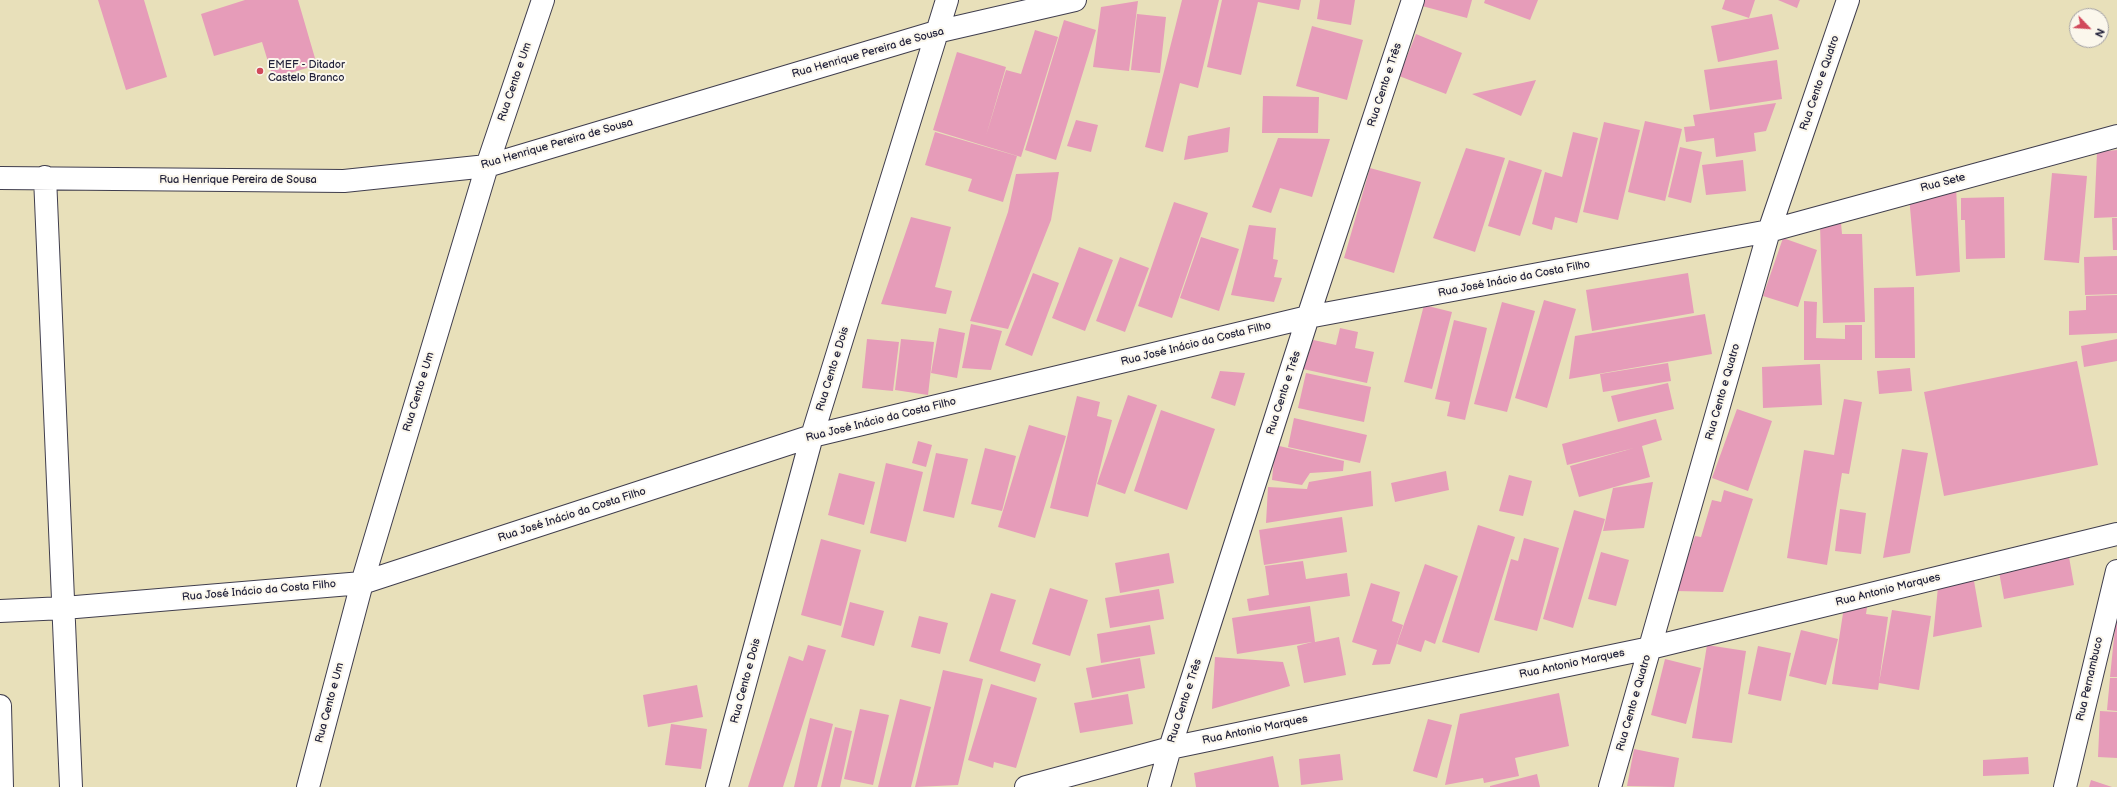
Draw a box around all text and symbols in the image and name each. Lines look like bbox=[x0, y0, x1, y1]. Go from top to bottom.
north arrow bbox=[2069, 8, 2109, 48]
street label: Rua Henrique Pereira de Sousa bbox=[790, 25, 946, 81]
text: N bbox=[2092, 26, 2107, 39]
street label: Rua Cento e Quatro bbox=[1798, 34, 1842, 132]
street label: Rua Cento e Um bbox=[495, 41, 535, 123]
street label: Rua Cento e Três bbox=[1365, 41, 1405, 129]
place label: EMEF - Ditador Castelo Branco bbox=[268, 58, 345, 84]
marker: EMEF - Ditador Castelo Branco bbox=[255, 66, 265, 76]
street label: Rua Henrique Pereira de Sousa bbox=[479, 116, 635, 172]
street label: Rua Sete bbox=[1919, 171, 1967, 195]
street label: Rua Henrique Pereira de Sousa bbox=[159, 173, 317, 187]
street label: Rua José Inácio da Costa Filho bbox=[1437, 258, 1591, 300]
street label: Rua José Inácio da Costa Filho bbox=[1119, 319, 1273, 369]
street label: Rua Cento e Dois bbox=[814, 325, 852, 413]
street label: Rua Cento e Quatro bbox=[1703, 342, 1743, 442]
street label: Rua Cento e Três bbox=[1264, 349, 1304, 437]
street label: Rua Cento e Um bbox=[401, 351, 437, 433]
street label: Rua José Inácio da Costa Filho bbox=[804, 395, 958, 445]
street label: Rua José Inácio da Costa Filho bbox=[496, 485, 648, 545]
street label: Rua Antonio Marques bbox=[1834, 571, 1942, 609]
street label: Rua José Inácio da Costa Filho bbox=[181, 578, 337, 604]
street label: Rua Pernambuco bbox=[2074, 636, 2106, 722]
street label: Rua Cento e Dois bbox=[728, 637, 764, 725]
street label: Rua Antonio Marques bbox=[1518, 646, 1626, 682]
street label: Rua Cento e Quatro bbox=[1614, 653, 1654, 753]
street label: Rua Cento e Três bbox=[1165, 657, 1205, 745]
street label: Rua Cento e Um bbox=[313, 661, 347, 745]
street label: Rua Antonio Marques bbox=[1201, 712, 1309, 748]

